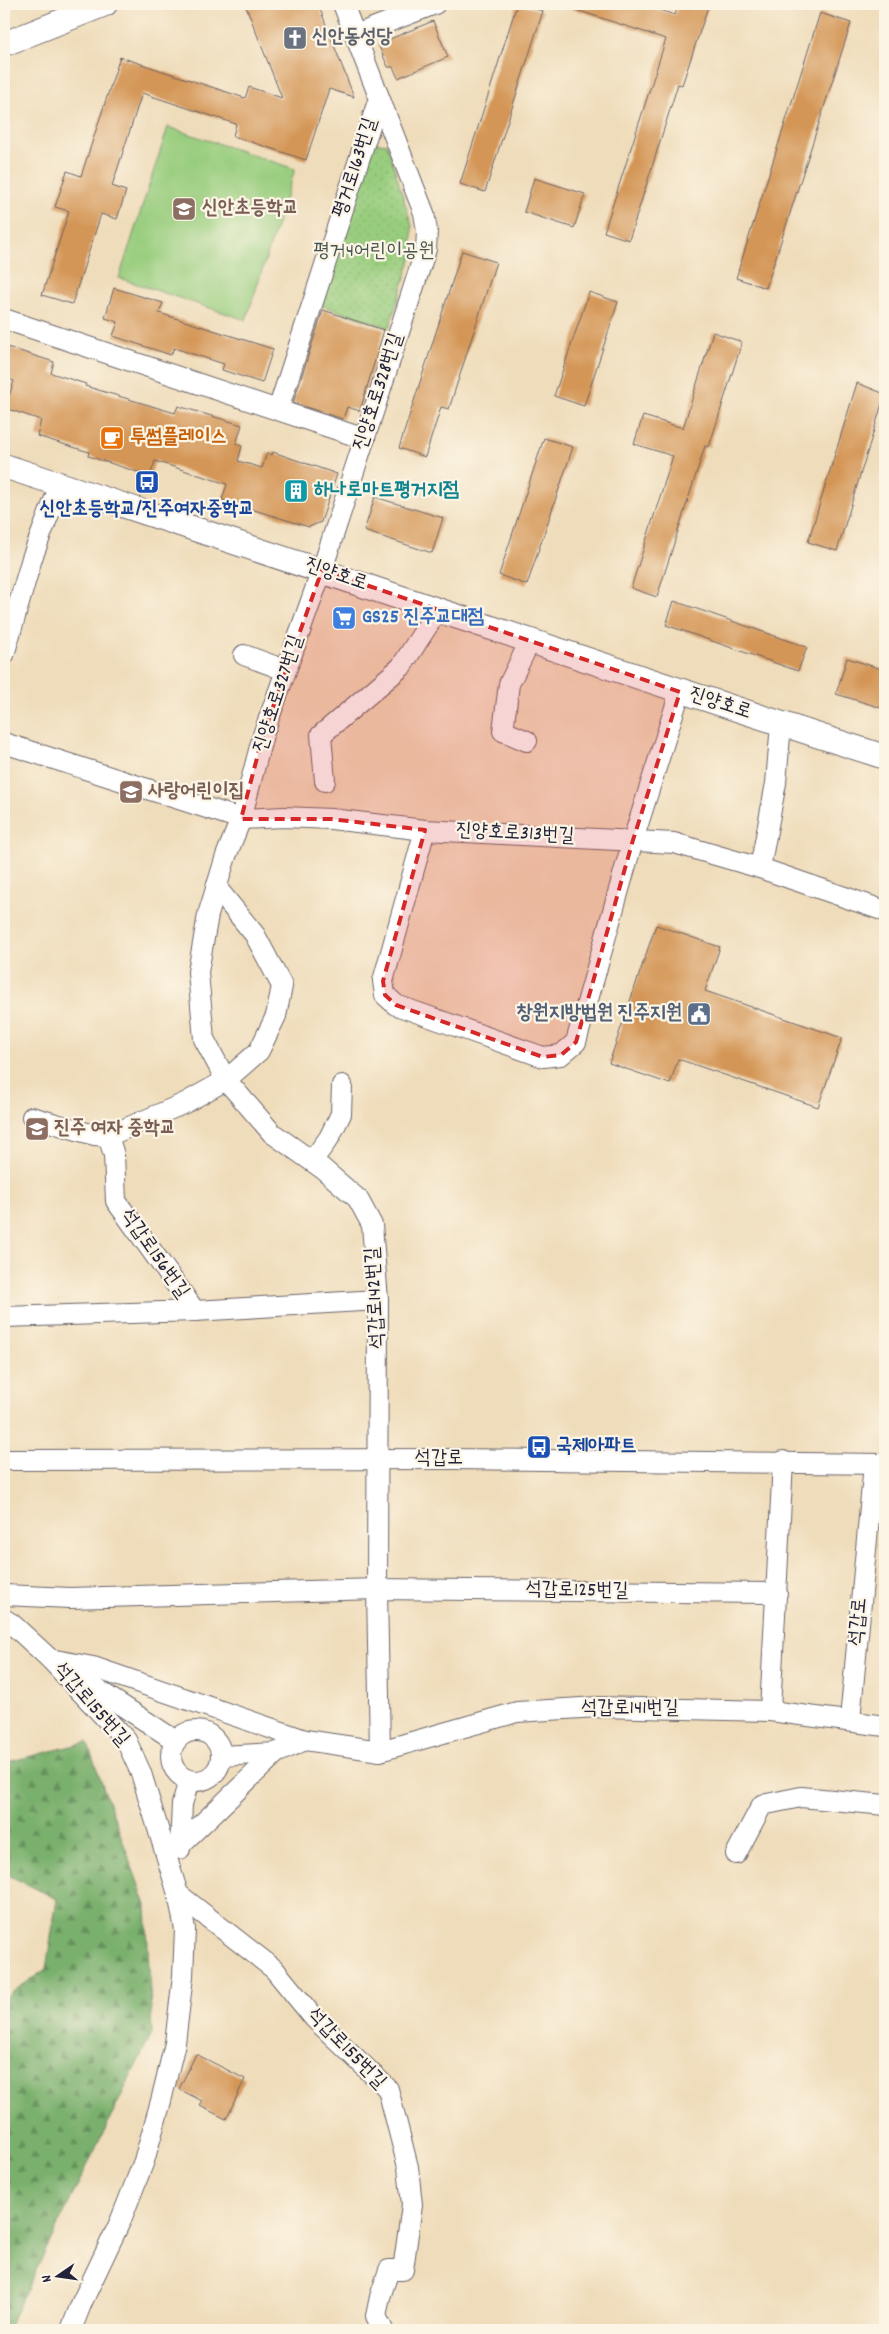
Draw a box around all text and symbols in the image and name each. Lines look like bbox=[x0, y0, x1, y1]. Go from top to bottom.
place label: 신안동성당 bbox=[312, 24, 392, 52]
church icon: 신안동성당 bbox=[282, 25, 308, 51]
street label: 평거로163번길 bbox=[327, 114, 385, 222]
place label: 신안초등학교 bbox=[202, 195, 299, 223]
school or university icon: 신안초등학교 bbox=[171, 196, 197, 222]
park label: 평거4어린이공원 bbox=[314, 238, 434, 266]
street label: 진양호로328번길 bbox=[347, 330, 411, 454]
place label: 투썸플레이스 bbox=[130, 424, 227, 452]
cafe icon: 투썸플레이스 bbox=[99, 425, 125, 451]
bus stop icon: 신안초등학교/진주여자중학교 bbox=[134, 469, 160, 495]
place label: 하나로마트평거지점 bbox=[314, 477, 459, 505]
building icon: 하나로마트평거지점 bbox=[283, 478, 309, 504]
place label: 신안초등학교/진주여자중학교 bbox=[40, 496, 254, 524]
street label: 진양호로 bbox=[301, 551, 371, 599]
place label: GS25 진주교대점 bbox=[362, 604, 484, 632]
supermarket icon: GS25 진주교대점 bbox=[331, 605, 357, 631]
street label: 진양호로327번길 bbox=[247, 632, 311, 756]
street label: 진양호로 bbox=[685, 681, 755, 727]
place label: 사랑어린이집 bbox=[147, 778, 245, 806]
school or university icon: 사랑어린이집 bbox=[118, 779, 144, 805]
street label: 진양호로313번길 bbox=[455, 817, 575, 851]
place label: 창원지방법원 진주지원 bbox=[516, 1000, 682, 1028]
public building icon: 창원지방법원 진주지원 bbox=[686, 1001, 712, 1027]
place label: 진주 여자 중학교 bbox=[54, 1115, 176, 1143]
school or university icon: 진주 여자 중학교 bbox=[24, 1116, 50, 1142]
street label: 석갑로156번길 bbox=[113, 1203, 195, 1305]
street label: 석갑로142번길 bbox=[359, 1246, 393, 1350]
place label: 국제아파트 bbox=[556, 1433, 636, 1461]
bus stop icon: 국제아파트 bbox=[526, 1434, 552, 1460]
street label: 석갑로 bbox=[415, 1445, 463, 1473]
street label: 석갑로125번길 bbox=[525, 1576, 629, 1606]
street label: 석갑로 bbox=[843, 1597, 875, 1647]
street label: 석갑로155번길 bbox=[47, 1657, 135, 1753]
street label: 석갑로141번길 bbox=[581, 1695, 679, 1723]
street label: 석갑로155번길 bbox=[300, 2002, 392, 2096]
north arrow bbox=[32, 2252, 82, 2302]
text: N bbox=[37, 2273, 58, 2284]

